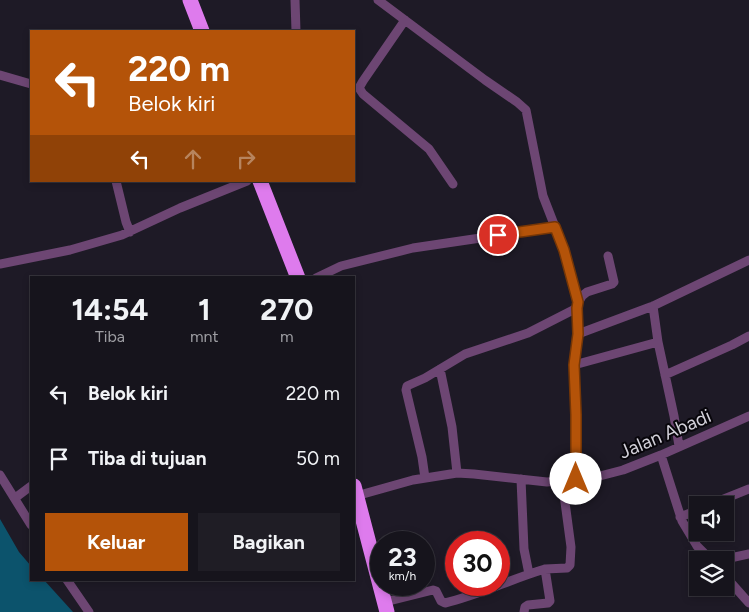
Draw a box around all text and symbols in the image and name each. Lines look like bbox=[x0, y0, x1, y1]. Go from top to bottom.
text: 220 m bbox=[128, 48, 230, 90]
icon: left bbox=[45, 50, 110, 115]
text: Belok kiri bbox=[128, 90, 215, 117]
icon: left bbox=[126, 145, 154, 173]
icon: ahead bbox=[179, 145, 207, 173]
icon: right bbox=[232, 145, 260, 173]
pin bbox=[477, 214, 519, 256]
icon: arrive bbox=[484, 221, 512, 249]
text: 14:54 bbox=[71, 291, 149, 328]
text: 1 bbox=[198, 291, 211, 328]
text: 270 bbox=[260, 291, 314, 328]
text: Tiba bbox=[95, 327, 125, 346]
text: mnt bbox=[190, 327, 219, 346]
text: m bbox=[280, 327, 294, 346]
icon: left bbox=[45, 380, 73, 408]
text: Belok kiri bbox=[88, 382, 168, 405]
text: 220 m bbox=[286, 382, 340, 405]
street label: Jalan Abadi bbox=[615, 404, 715, 464]
icon: arrive bbox=[45, 445, 73, 473]
text: Tiba di tujuan bbox=[88, 447, 207, 470]
text: 50 m bbox=[296, 447, 340, 470]
position arrow bbox=[549, 452, 601, 504]
map controls bbox=[689, 496, 734, 596]
button: sound bbox=[689, 496, 734, 541]
button: Keluar bbox=[45, 513, 188, 571]
button: Bagikan bbox=[198, 513, 340, 571]
speed limit sign: 30 bbox=[445, 531, 510, 596]
text: 23 bbox=[388, 542, 417, 572]
button: layers bbox=[689, 551, 734, 596]
text: km/h bbox=[389, 569, 416, 583]

